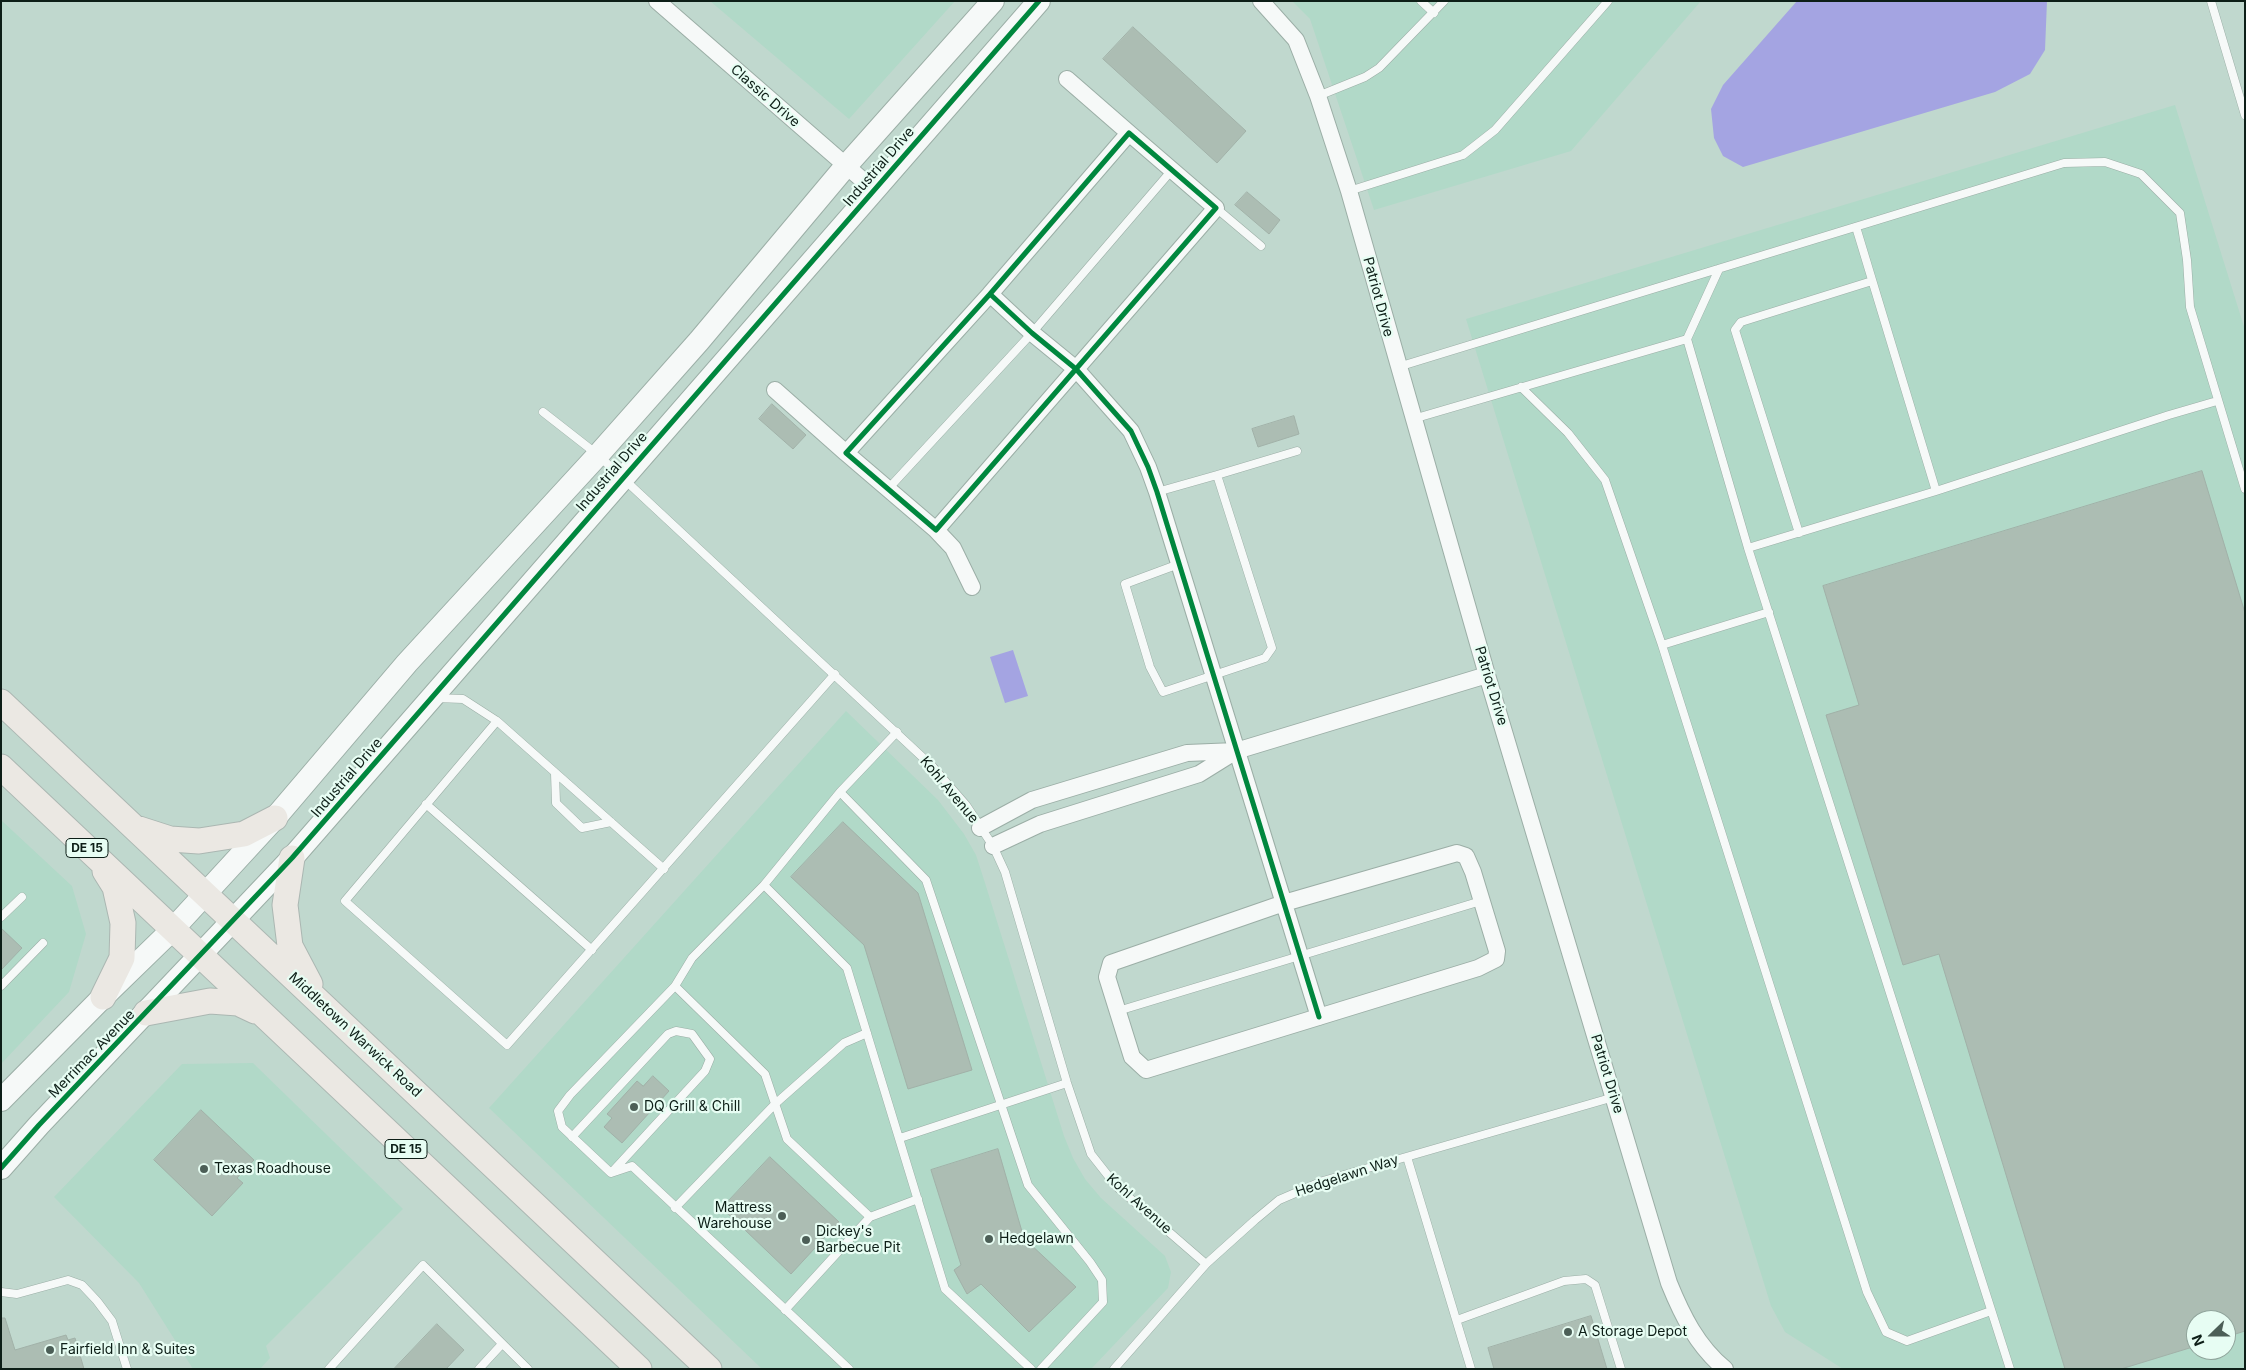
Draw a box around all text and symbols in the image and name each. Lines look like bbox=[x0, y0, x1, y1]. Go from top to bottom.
street label: Classic Drive bbox=[727, 61, 803, 131]
street label: Industrial Drive bbox=[840, 124, 918, 210]
street label: Patriot Drive bbox=[1359, 255, 1397, 339]
street label: Industrial Drive bbox=[573, 429, 651, 515]
street label: Patriot Drive bbox=[1471, 644, 1511, 728]
street label: Industrial Drive bbox=[308, 735, 386, 821]
street label: Kohl Avenue bbox=[916, 753, 982, 827]
road number: DE 15 bbox=[66, 838, 108, 858]
street label: Middletown Warwick Road bbox=[285, 969, 425, 1101]
street label: Merrimac Avenue bbox=[46, 1006, 138, 1102]
street label: Patriot Drive bbox=[1587, 1032, 1627, 1116]
place label: DQ Grill & Chill bbox=[644, 1099, 740, 1115]
marker: DQ Grill & Chill bbox=[628, 1101, 640, 1113]
road number: DE 15 bbox=[385, 1140, 427, 1158]
street label: Hedgelawn Way bbox=[1293, 1151, 1401, 1201]
place label: Texas Roadhouse bbox=[214, 1161, 331, 1177]
marker: Texas Roadhouse bbox=[198, 1163, 210, 1175]
street label: Kohl Avenue bbox=[1103, 1170, 1175, 1238]
place label: Mattress Warehouse bbox=[697, 1200, 772, 1232]
marker: Mattress Warehouse bbox=[776, 1210, 788, 1222]
place label: Dickey's Barbecue Pit bbox=[816, 1224, 901, 1256]
place label: Hedgelawn bbox=[999, 1231, 1074, 1247]
marker: Hedgelawn bbox=[983, 1233, 995, 1245]
marker: Dickey's Barbecue Pit bbox=[800, 1234, 812, 1246]
north arrow bbox=[2186, 1310, 2236, 1360]
place label: A Storage Depot bbox=[1578, 1324, 1687, 1340]
marker: A Storage Depot bbox=[1562, 1326, 1574, 1338]
text: N bbox=[2188, 1332, 2207, 1349]
place label: Fairfield Inn & Suites bbox=[60, 1342, 195, 1358]
marker: Fairfield Inn & Suites bbox=[44, 1344, 56, 1356]

